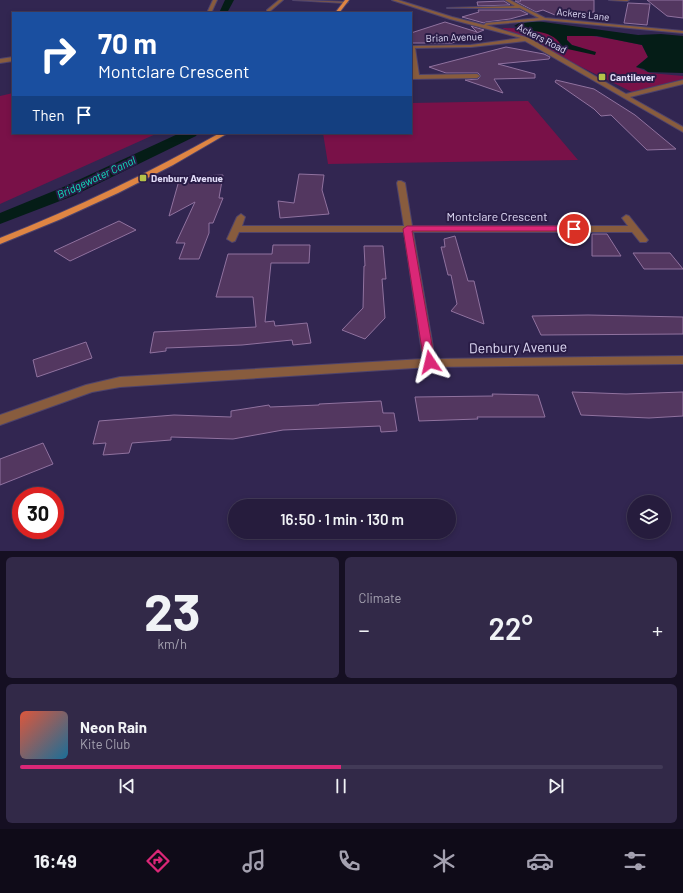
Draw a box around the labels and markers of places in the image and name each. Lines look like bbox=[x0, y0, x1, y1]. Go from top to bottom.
place label: Cantilever bbox=[610, 71, 655, 83]
marker: Cantilever bbox=[597, 72, 607, 82]
place label: Denbury Avenue bbox=[151, 172, 224, 184]
marker: Denbury Avenue bbox=[138, 173, 148, 183]
pin bbox=[557, 212, 591, 246]

